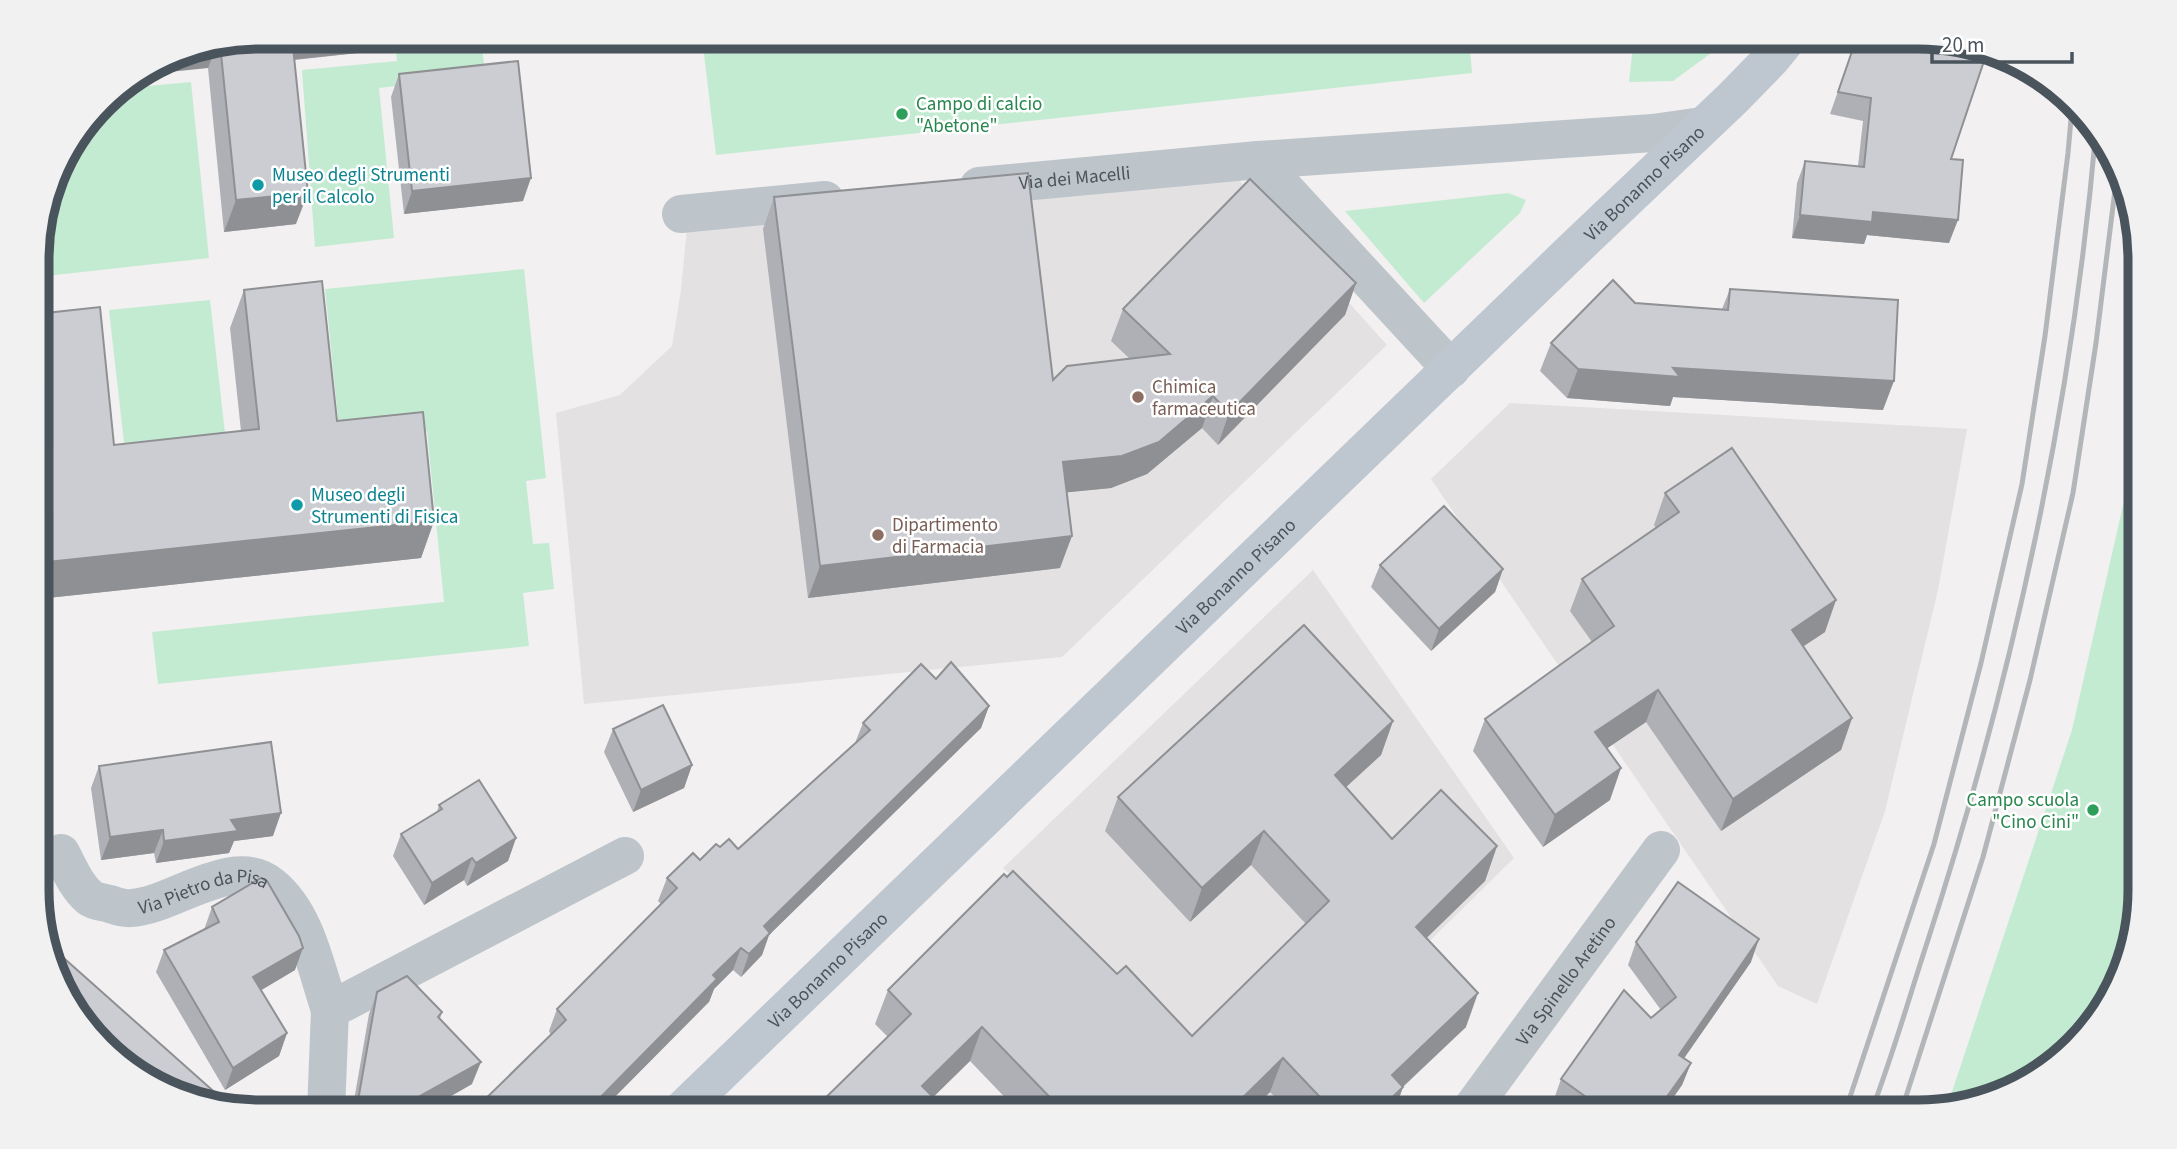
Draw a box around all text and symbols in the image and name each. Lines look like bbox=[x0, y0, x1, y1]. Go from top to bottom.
scale bar bbox=[1932, 21, 2072, 65]
text: 20 m bbox=[1942, 30, 1984, 60]
place label: Campo di calcio "Abetone" bbox=[916, 91, 1042, 140]
marker: Campo di calcio "Abetone" bbox=[894, 106, 910, 122]
street label: Via Bonanno Pisano bbox=[1578, 120, 1712, 248]
street label: Via dei Macelli bbox=[1018, 160, 1132, 197]
place label: Museo degli Strumenti per il Calcolo bbox=[272, 162, 450, 211]
marker: Museo degli Strumenti per il Calcolo bbox=[250, 177, 266, 193]
place label: Chimica farmaceutica bbox=[1152, 374, 1256, 423]
marker: Chimica farmaceutica bbox=[1130, 389, 1146, 405]
place label: Museo degli Strumenti di Fisica bbox=[311, 482, 458, 531]
marker: Museo degli Strumenti di Fisica bbox=[289, 497, 305, 513]
place label: Dipartimento di Farmacia bbox=[892, 512, 998, 561]
street label: Via Bonanno Pisano bbox=[1170, 512, 1303, 642]
marker: Dipartimento di Farmacia bbox=[870, 527, 886, 543]
place label: Campo scuola "Cino Cini" bbox=[1967, 787, 2079, 836]
marker: Campo scuola "Cino Cini" bbox=[2085, 802, 2101, 818]
street label: Via Pietro da Pisa bbox=[136, 863, 274, 922]
street label: Via Bonanno Pisano bbox=[762, 906, 895, 1035]
street label: Via Spinello Aretino bbox=[1510, 911, 1623, 1052]

